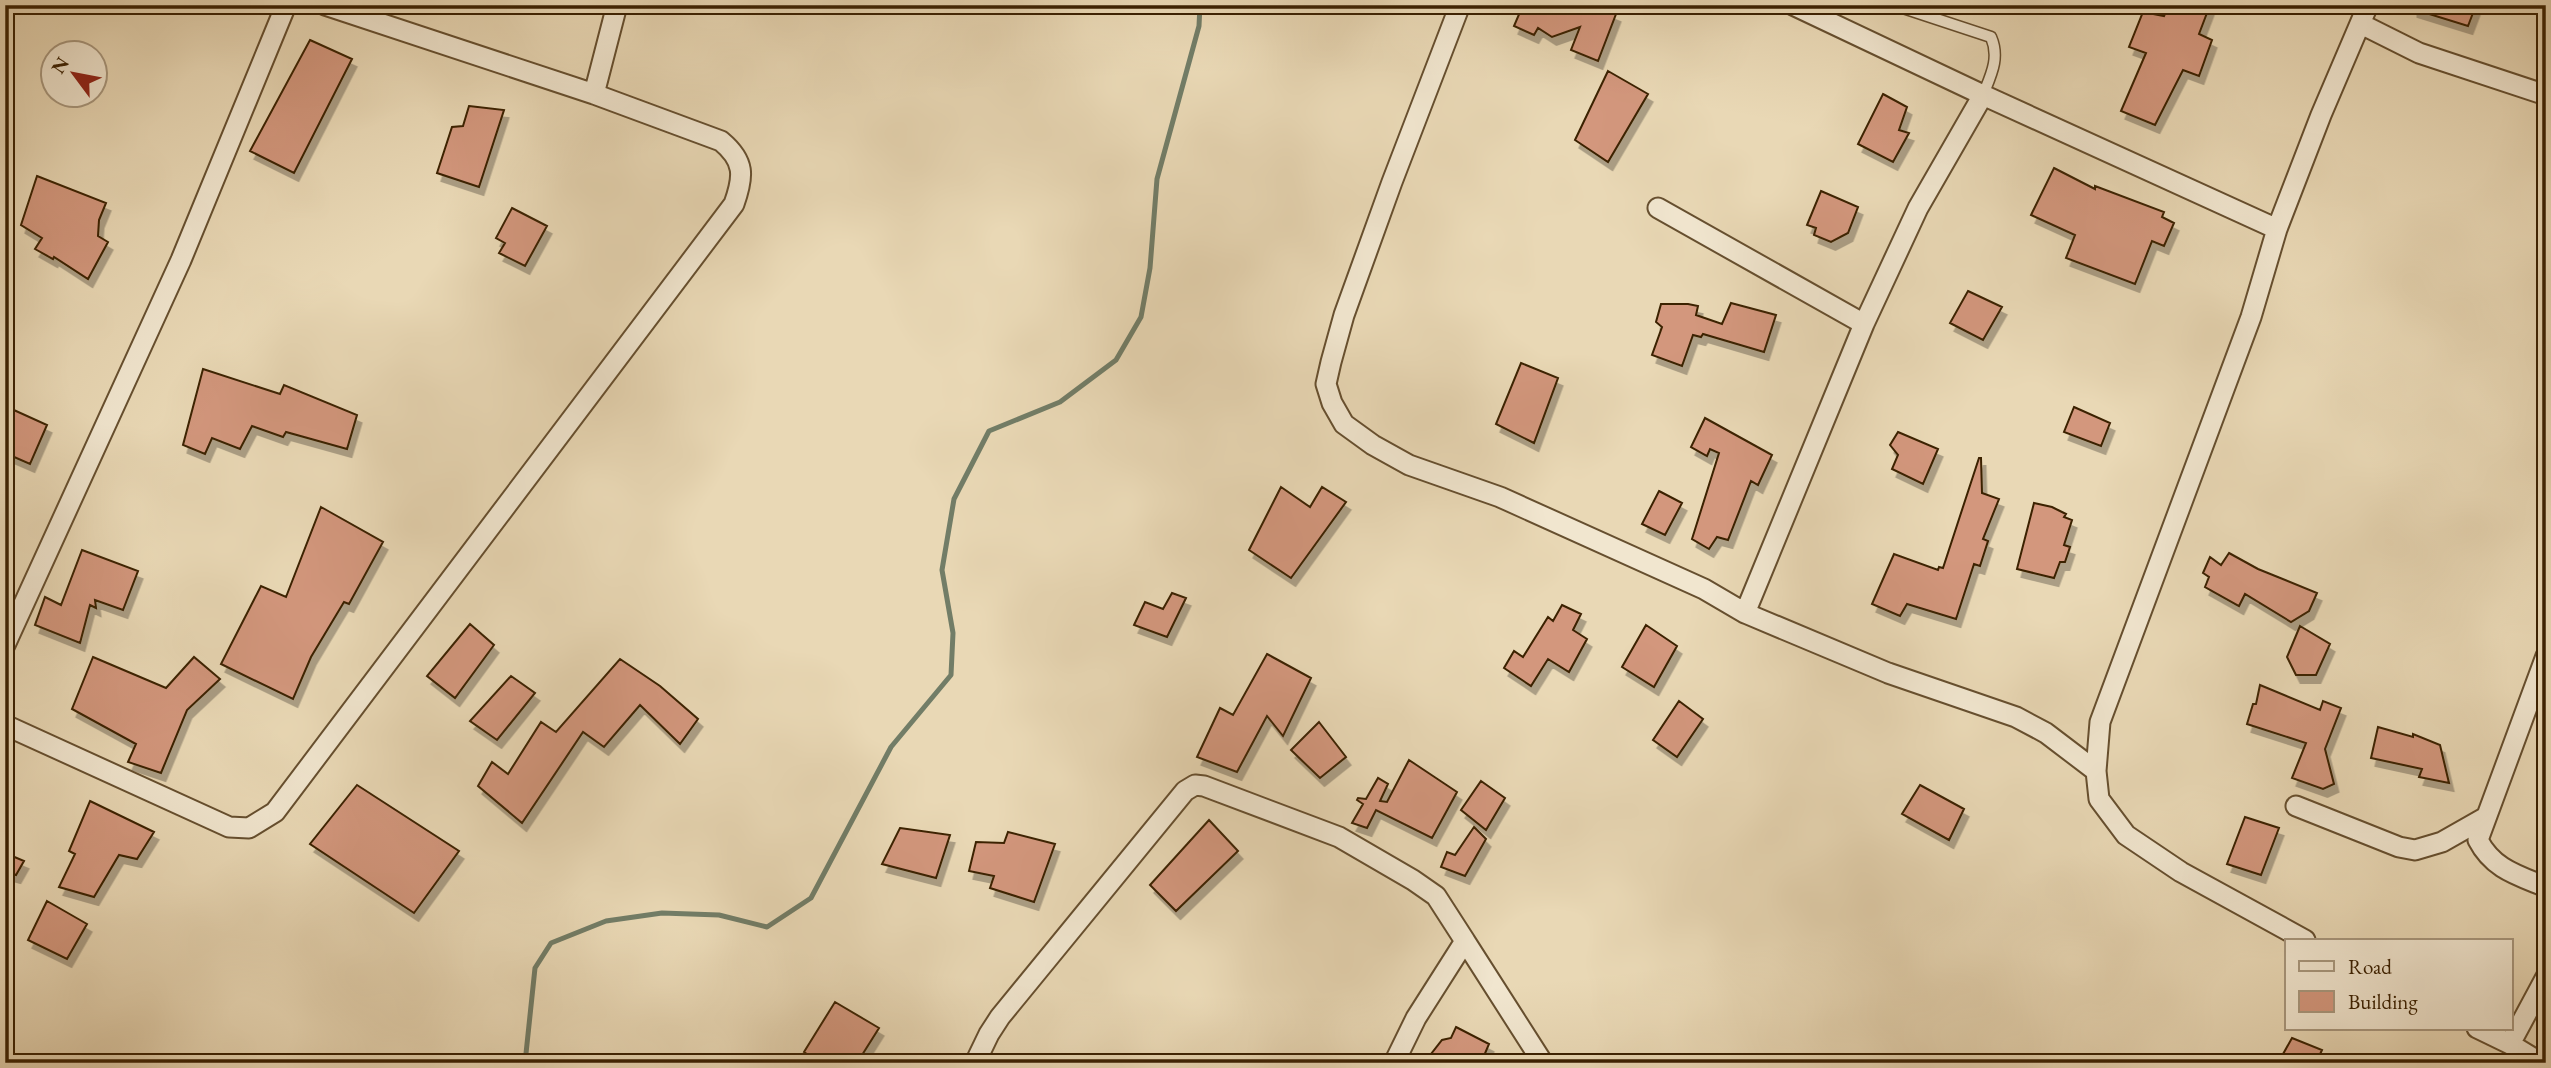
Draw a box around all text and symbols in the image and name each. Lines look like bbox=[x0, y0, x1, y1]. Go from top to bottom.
north arrow bbox=[38, 38, 108, 108]
text: N bbox=[45, 52, 75, 78]
legend bbox=[2285, 939, 2512, 1030]
text: Road bbox=[2348, 953, 2392, 980]
text: Building bbox=[2348, 988, 2418, 1015]

